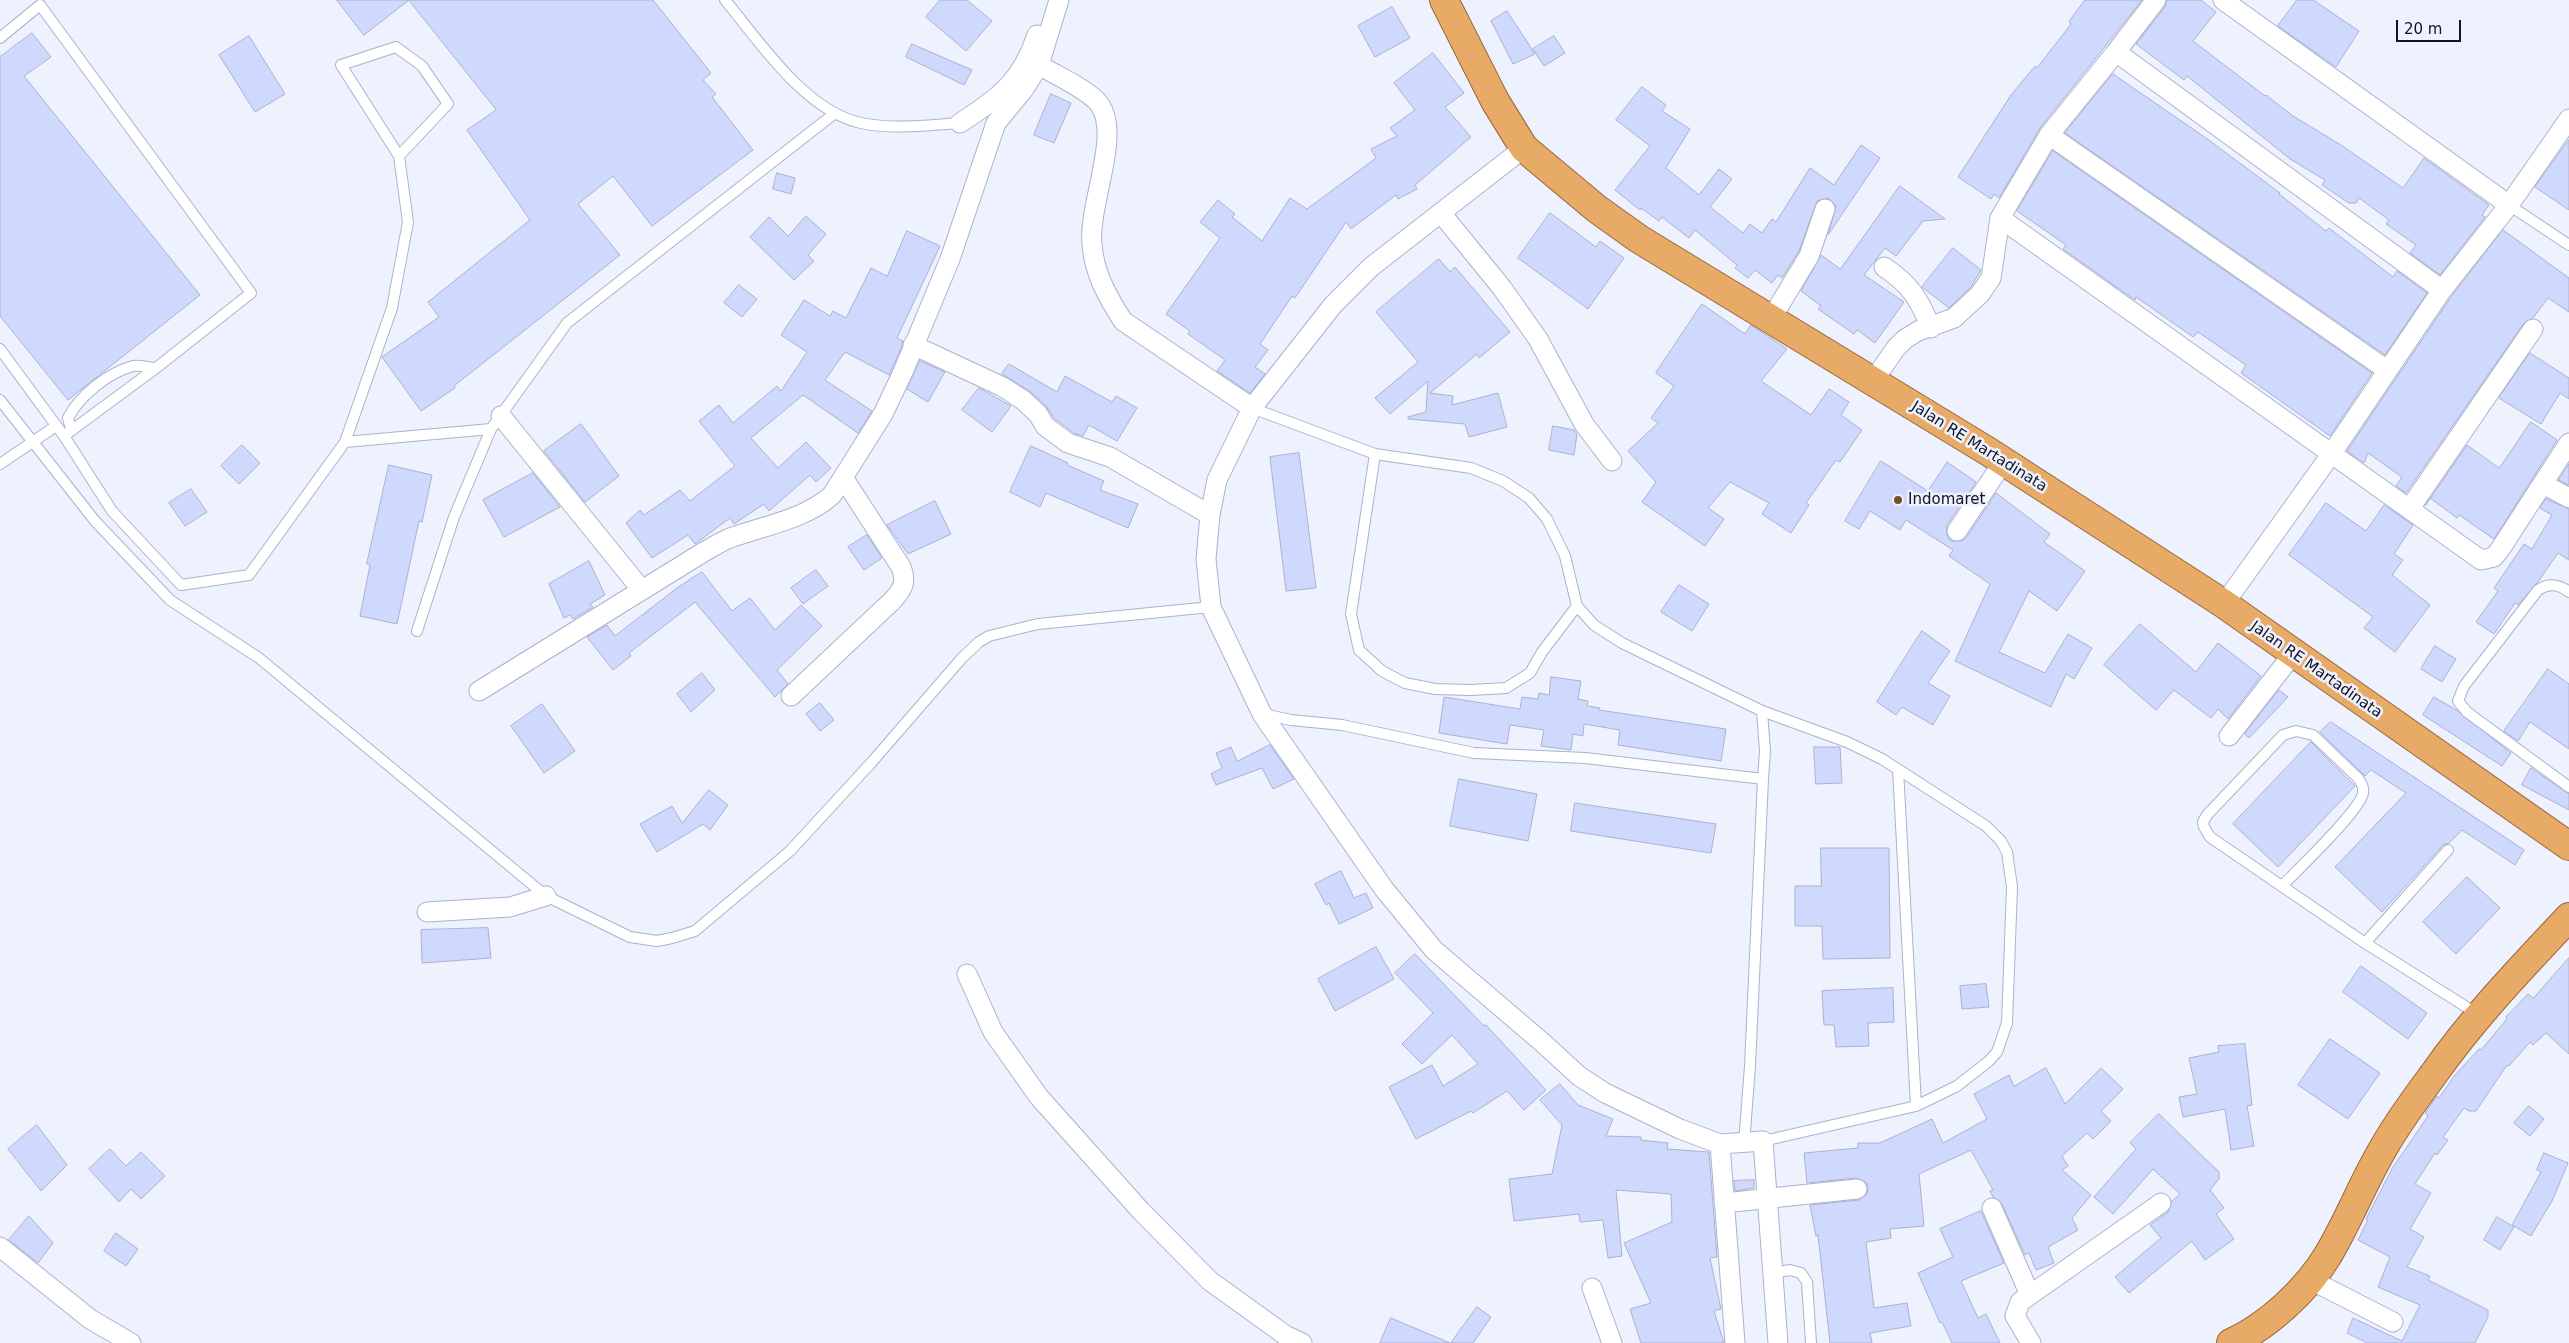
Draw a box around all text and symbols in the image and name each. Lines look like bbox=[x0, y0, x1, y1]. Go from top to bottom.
scale bar bbox=[2399, 10, 2464, 42]
text: 20 m bbox=[2404, 20, 2442, 38]
street label: Jalan RE Martadinata bbox=[1908, 398, 2050, 496]
place label: Indomaret bbox=[1908, 491, 1985, 509]
marker: Indomaret bbox=[1892, 494, 1904, 506]
street label: Jalan RE Martadinata bbox=[2247, 618, 2385, 722]

